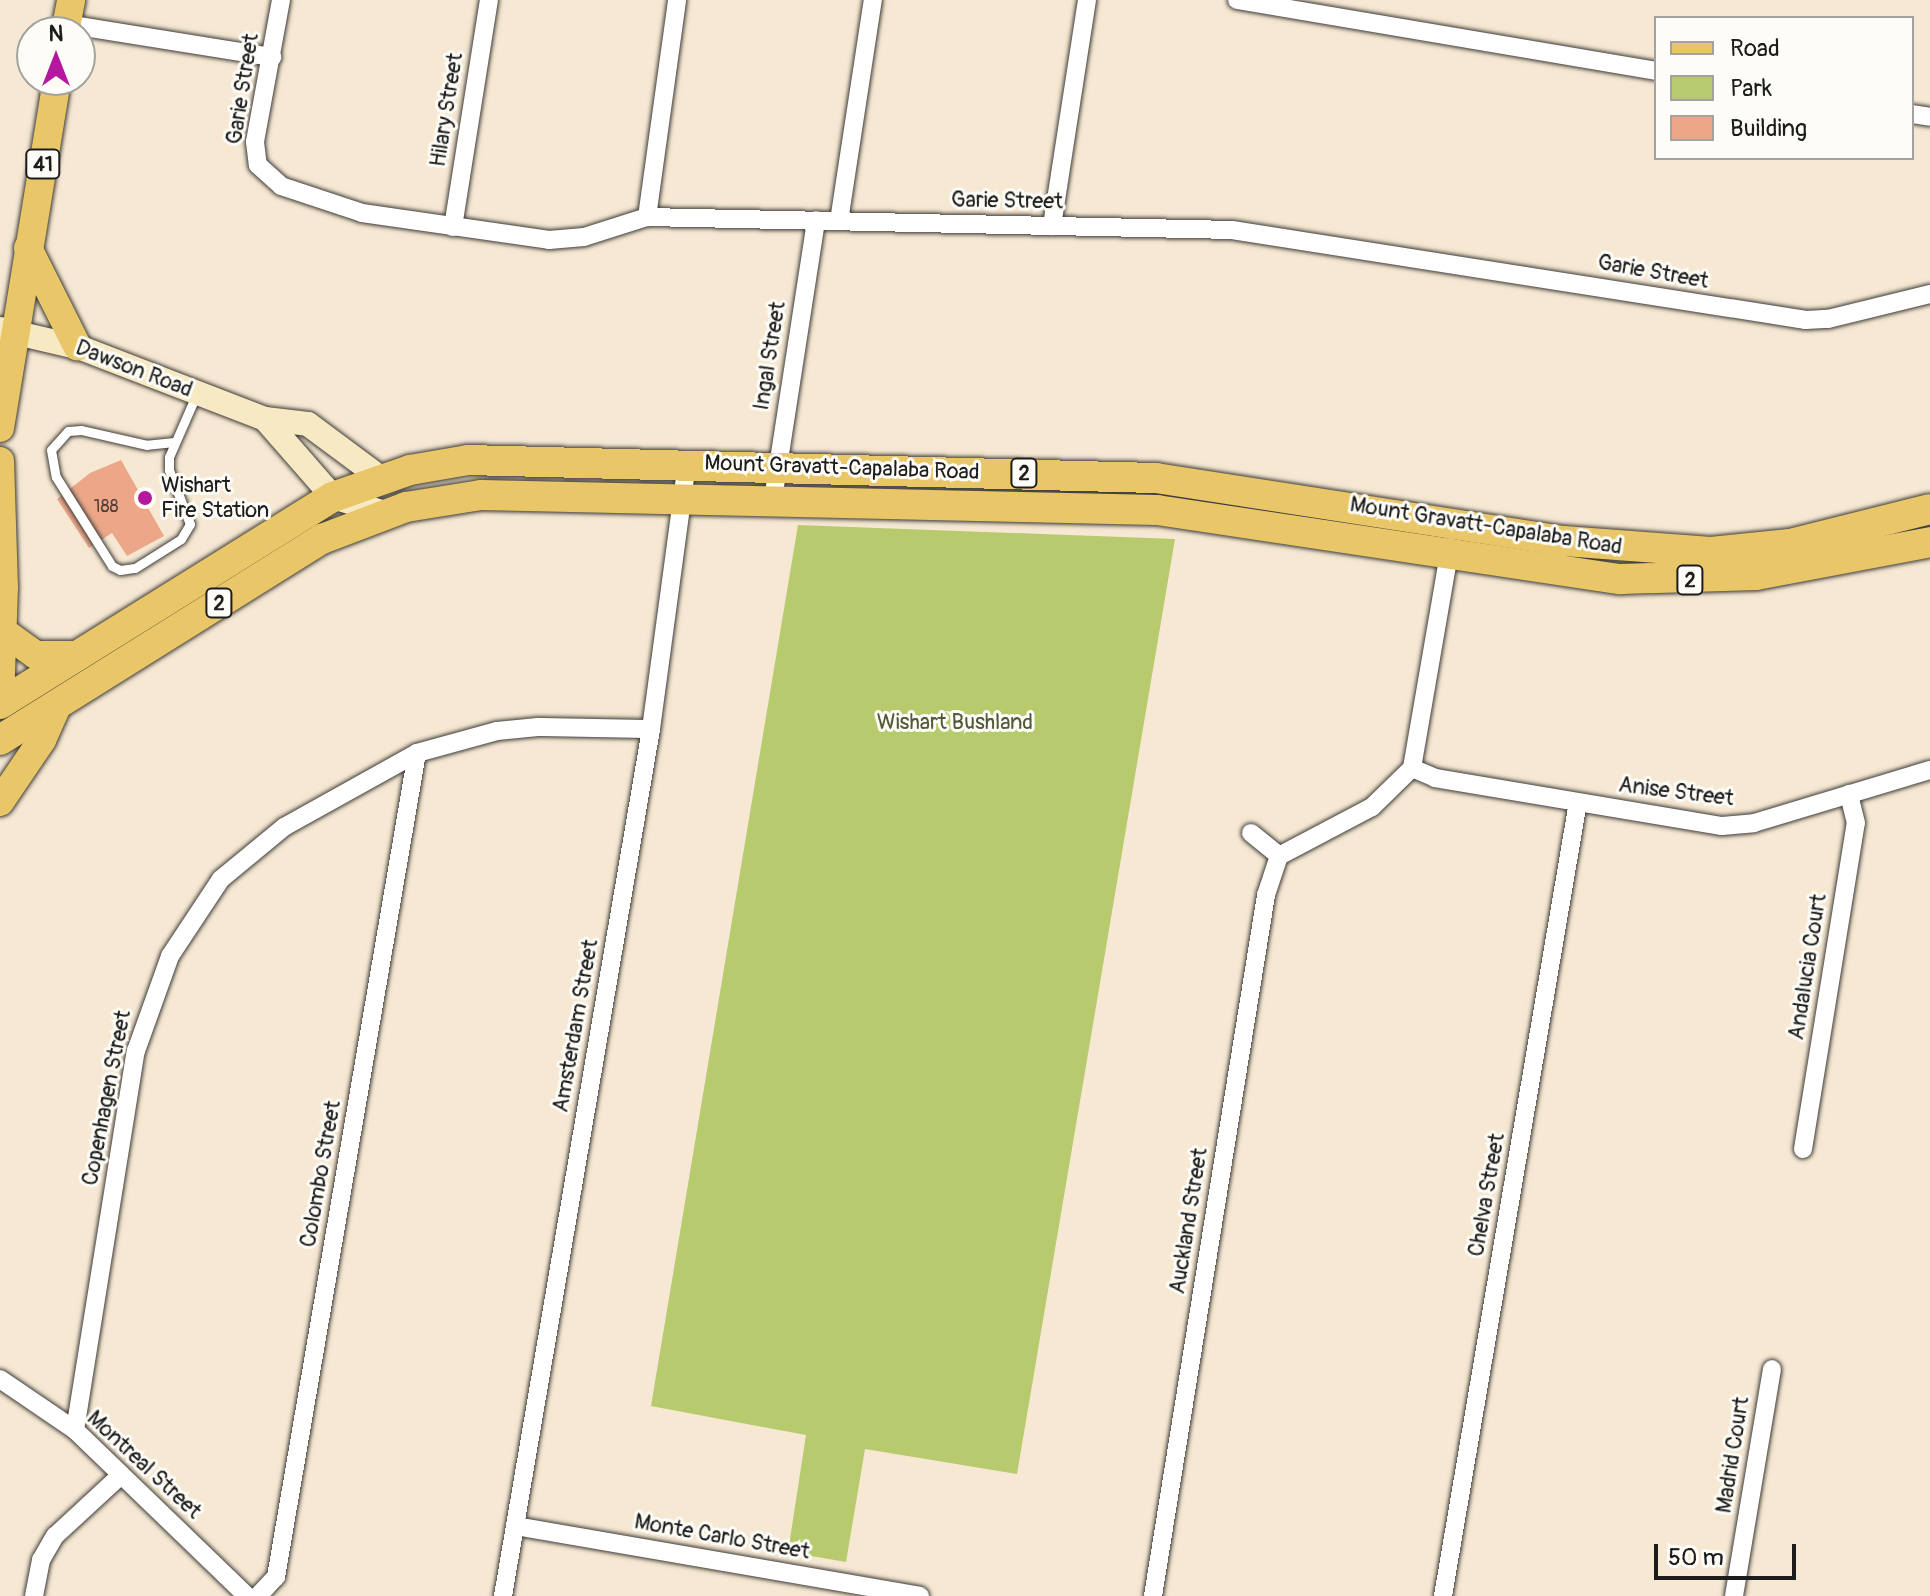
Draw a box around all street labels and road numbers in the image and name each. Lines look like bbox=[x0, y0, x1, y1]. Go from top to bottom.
street label: Garie Street bbox=[221, 32, 265, 146]
street label: Hilary Street bbox=[425, 51, 469, 169]
road number: 41 bbox=[25, 148, 61, 180]
street label: Garie Street bbox=[951, 187, 1063, 215]
street label: Garie Street bbox=[1596, 249, 1710, 295]
street label: Ingal Street bbox=[748, 300, 792, 412]
street label: Dawson Road bbox=[72, 335, 196, 403]
street label: Mount Gravatt-Capalaba Road bbox=[704, 450, 980, 486]
road number: 2 bbox=[1010, 457, 1038, 489]
street label: Mount Gravatt-Capalaba Road bbox=[1348, 491, 1624, 561]
road number: 2 bbox=[1676, 564, 1704, 596]
road number: 2 bbox=[205, 587, 233, 619]
street label: Anise Street bbox=[1617, 772, 1735, 812]
street label: Andalucia Court bbox=[1783, 892, 1833, 1042]
street label: Amsterdam Street bbox=[548, 938, 604, 1114]
street label: Copenhagen Street bbox=[77, 1008, 137, 1188]
street label: Colombo Street bbox=[295, 1099, 347, 1249]
street label: Chelva Street bbox=[1463, 1131, 1511, 1259]
street label: Auckland Street bbox=[1164, 1146, 1214, 1296]
street label: Madrid Court bbox=[1711, 1395, 1755, 1515]
street label: Montreal Street bbox=[81, 1405, 207, 1525]
street label: Monte Carlo Street bbox=[632, 1509, 812, 1565]

